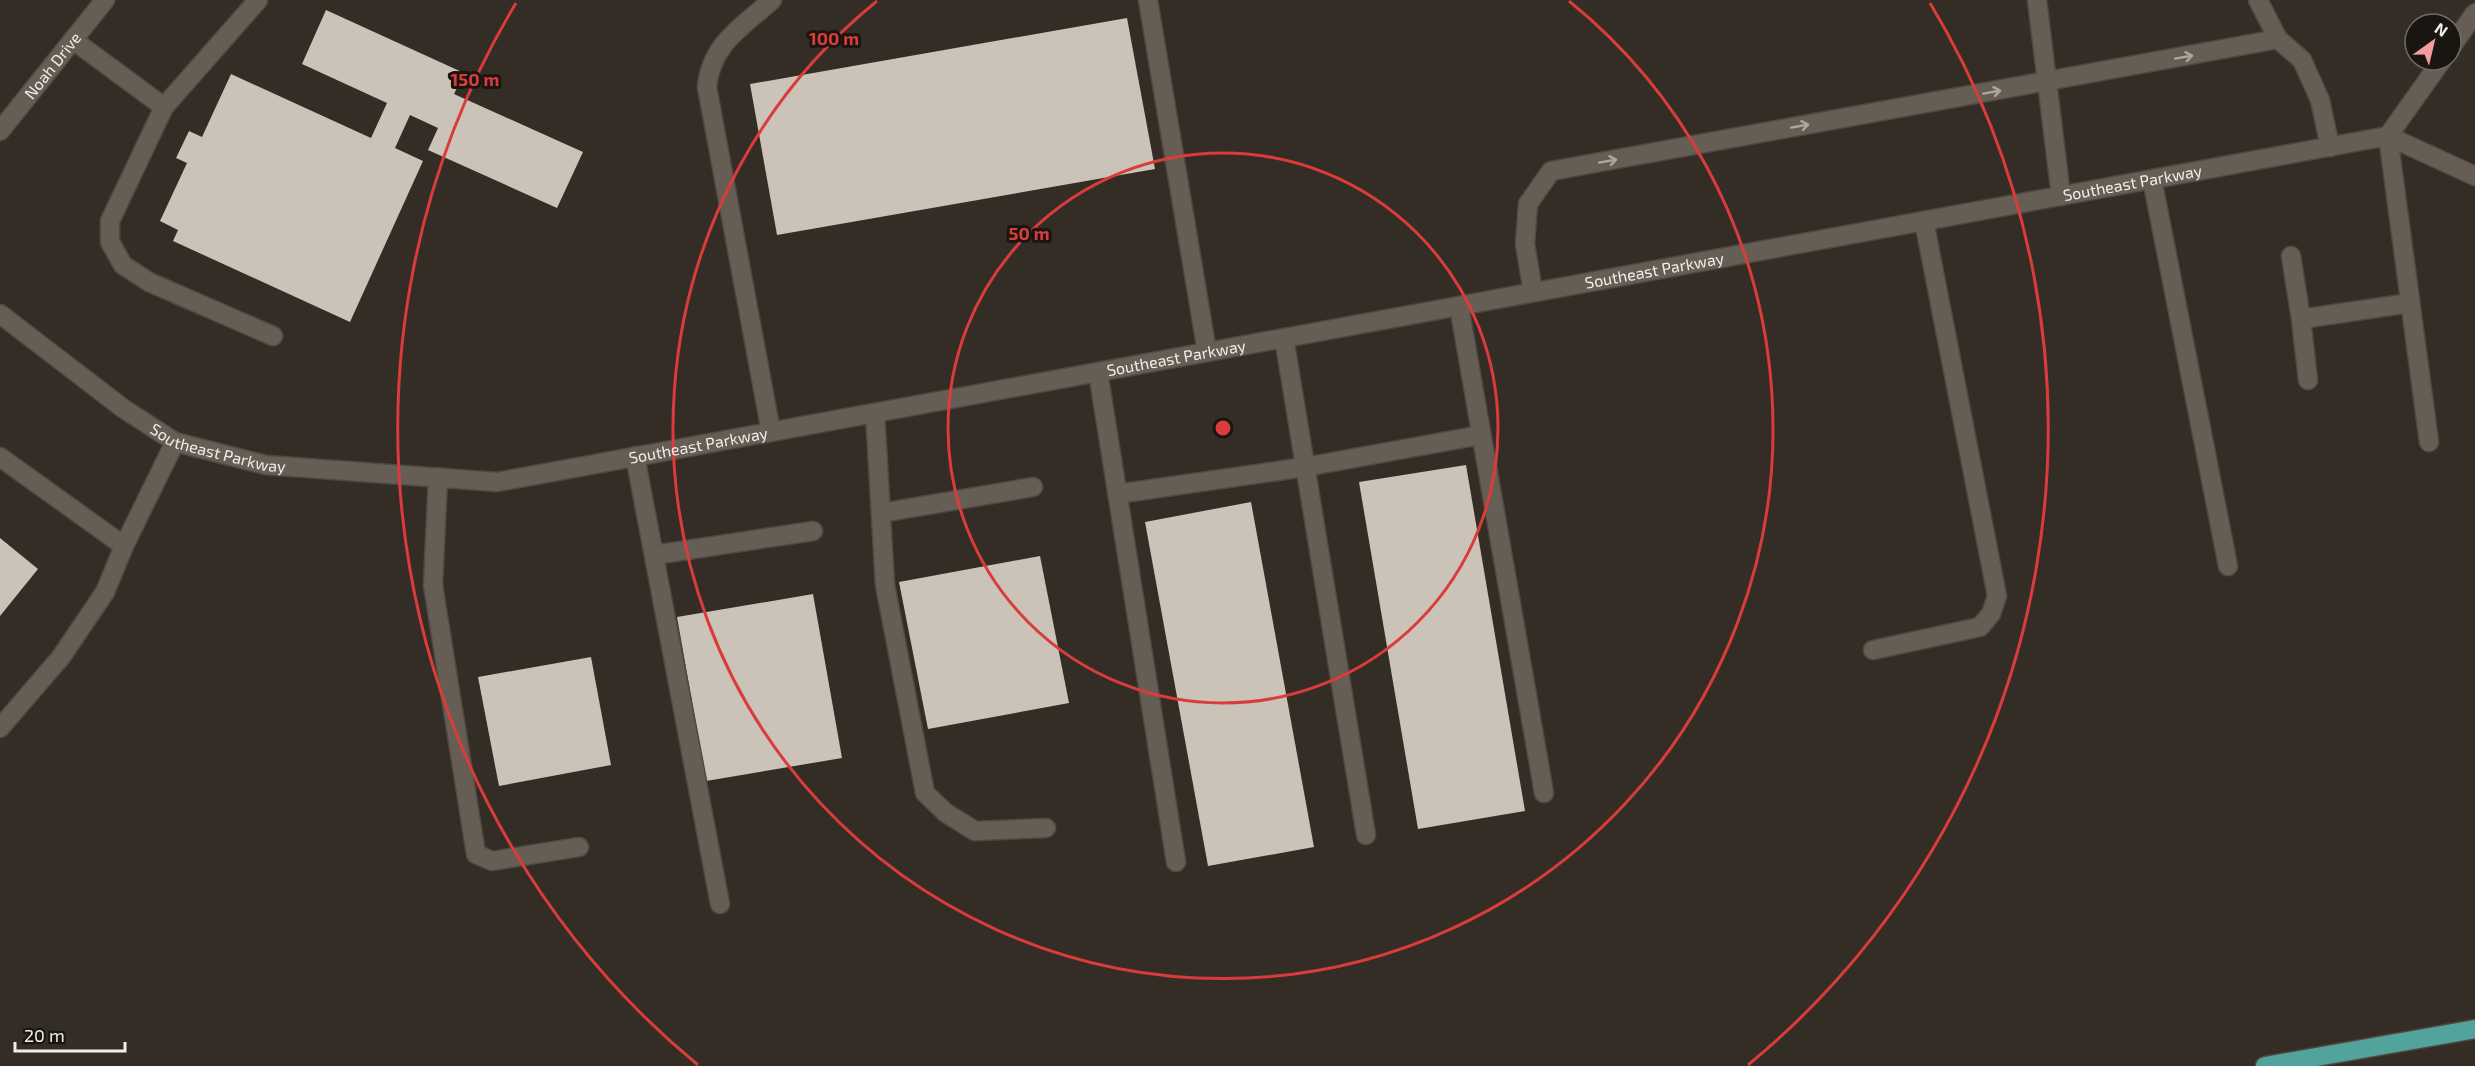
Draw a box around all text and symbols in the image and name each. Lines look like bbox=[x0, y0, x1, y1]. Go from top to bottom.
north arrow bbox=[2403, 12, 2463, 72]
text: N bbox=[2432, 18, 2452, 40]
text: 100 m bbox=[809, 27, 859, 49]
street label: Noah Drive bbox=[20, 28, 85, 102]
one-way arrow bbox=[2173, 51, 2193, 62]
text: 150 m bbox=[451, 68, 499, 90]
one-way arrow bbox=[1982, 86, 2001, 97]
one-way arrow bbox=[1790, 120, 1809, 131]
one-way arrow bbox=[1598, 155, 1618, 166]
street label: Southeast Parkway bbox=[2061, 160, 2204, 204]
text: 50 m bbox=[1008, 222, 1050, 244]
street label: Southeast Parkway bbox=[1583, 248, 1726, 292]
street label: Southeast Parkway bbox=[1105, 335, 1248, 379]
centre of rings bbox=[1213, 418, 1233, 438]
street label: Southeast Parkway bbox=[147, 419, 287, 475]
street label: Southeast Parkway bbox=[627, 423, 770, 467]
scale bar bbox=[15, 1015, 124, 1053]
text: 20 m bbox=[24, 1024, 65, 1046]

